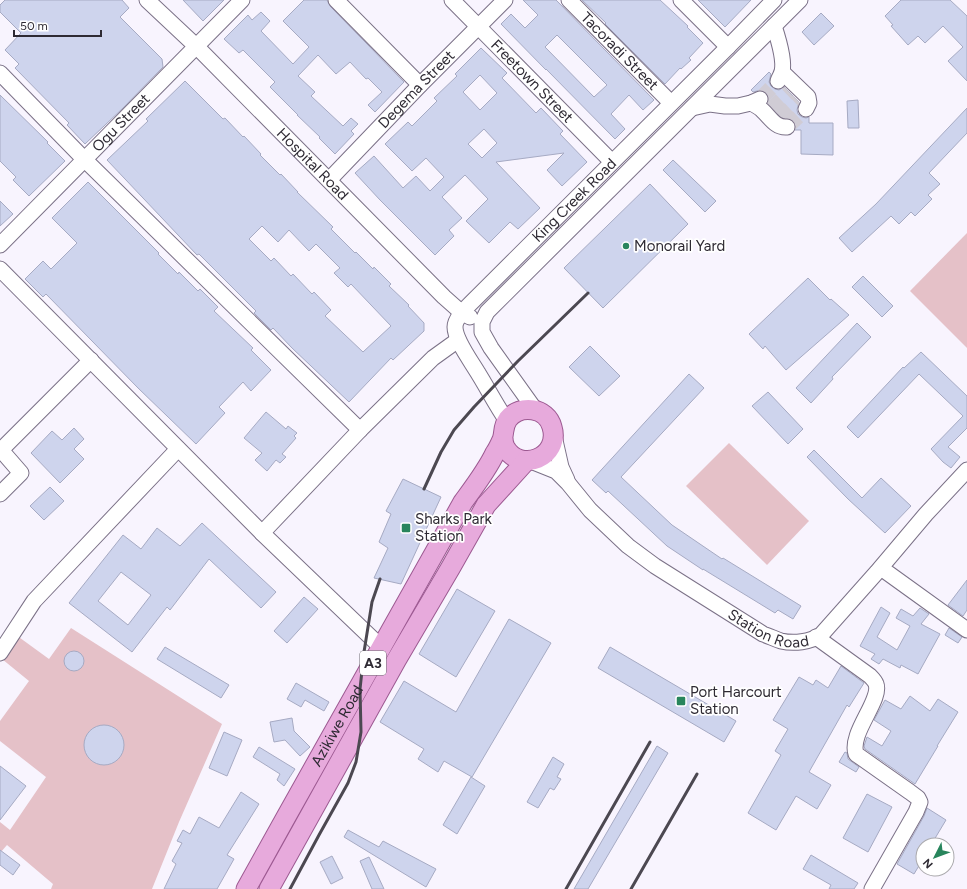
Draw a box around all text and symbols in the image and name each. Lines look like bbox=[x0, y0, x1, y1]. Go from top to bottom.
street label: Tacoradi Street bbox=[577, 8, 662, 94]
scale bar bbox=[14, 12, 101, 38]
text: 50 m bbox=[20, 19, 48, 33]
street label: Freetown Street bbox=[487, 36, 577, 127]
street label: Degema Street bbox=[374, 46, 459, 132]
street label: Ogu Street bbox=[88, 90, 154, 155]
street label: Hospital Road bbox=[273, 124, 352, 204]
street label: King Creek Road bbox=[528, 155, 620, 246]
place label: Monorail Yard bbox=[634, 237, 725, 255]
marker: Monorail Yard bbox=[621, 241, 631, 251]
place label: Sharks Park Station bbox=[415, 510, 493, 545]
marker: Sharks Park Station bbox=[400, 522, 412, 534]
street label: Station Road bbox=[725, 605, 810, 651]
road number: A3 bbox=[360, 651, 386, 675]
street label: Azikiwe Road bbox=[307, 682, 367, 769]
place label: Port Harcourt Station bbox=[690, 683, 782, 718]
marker: Port Harcourt Station bbox=[675, 695, 687, 707]
north arrow bbox=[915, 837, 955, 877]
text: N bbox=[920, 856, 936, 871]

